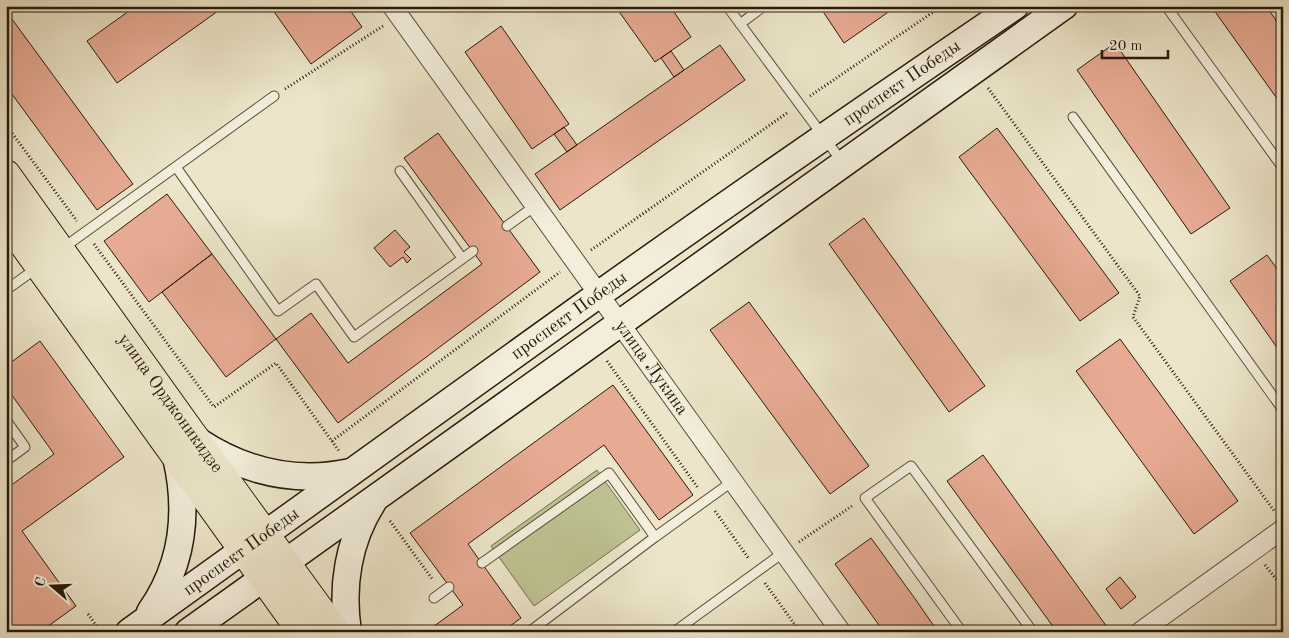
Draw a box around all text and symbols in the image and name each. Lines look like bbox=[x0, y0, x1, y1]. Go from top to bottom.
scale bar bbox=[1102, 28, 1168, 60]
street label: проспект Победы bbox=[840, 37, 964, 130]
text: 20 m bbox=[1109, 39, 1143, 54]
street label: проспект Победы bbox=[508, 268, 631, 363]
street label: улица Лукина bbox=[611, 317, 691, 419]
street label: улица Орджоникидзе bbox=[114, 330, 226, 476]
street label: проспект Победы bbox=[180, 504, 303, 599]
north arrow bbox=[28, 560, 78, 610]
text: С bbox=[33, 575, 49, 589]

